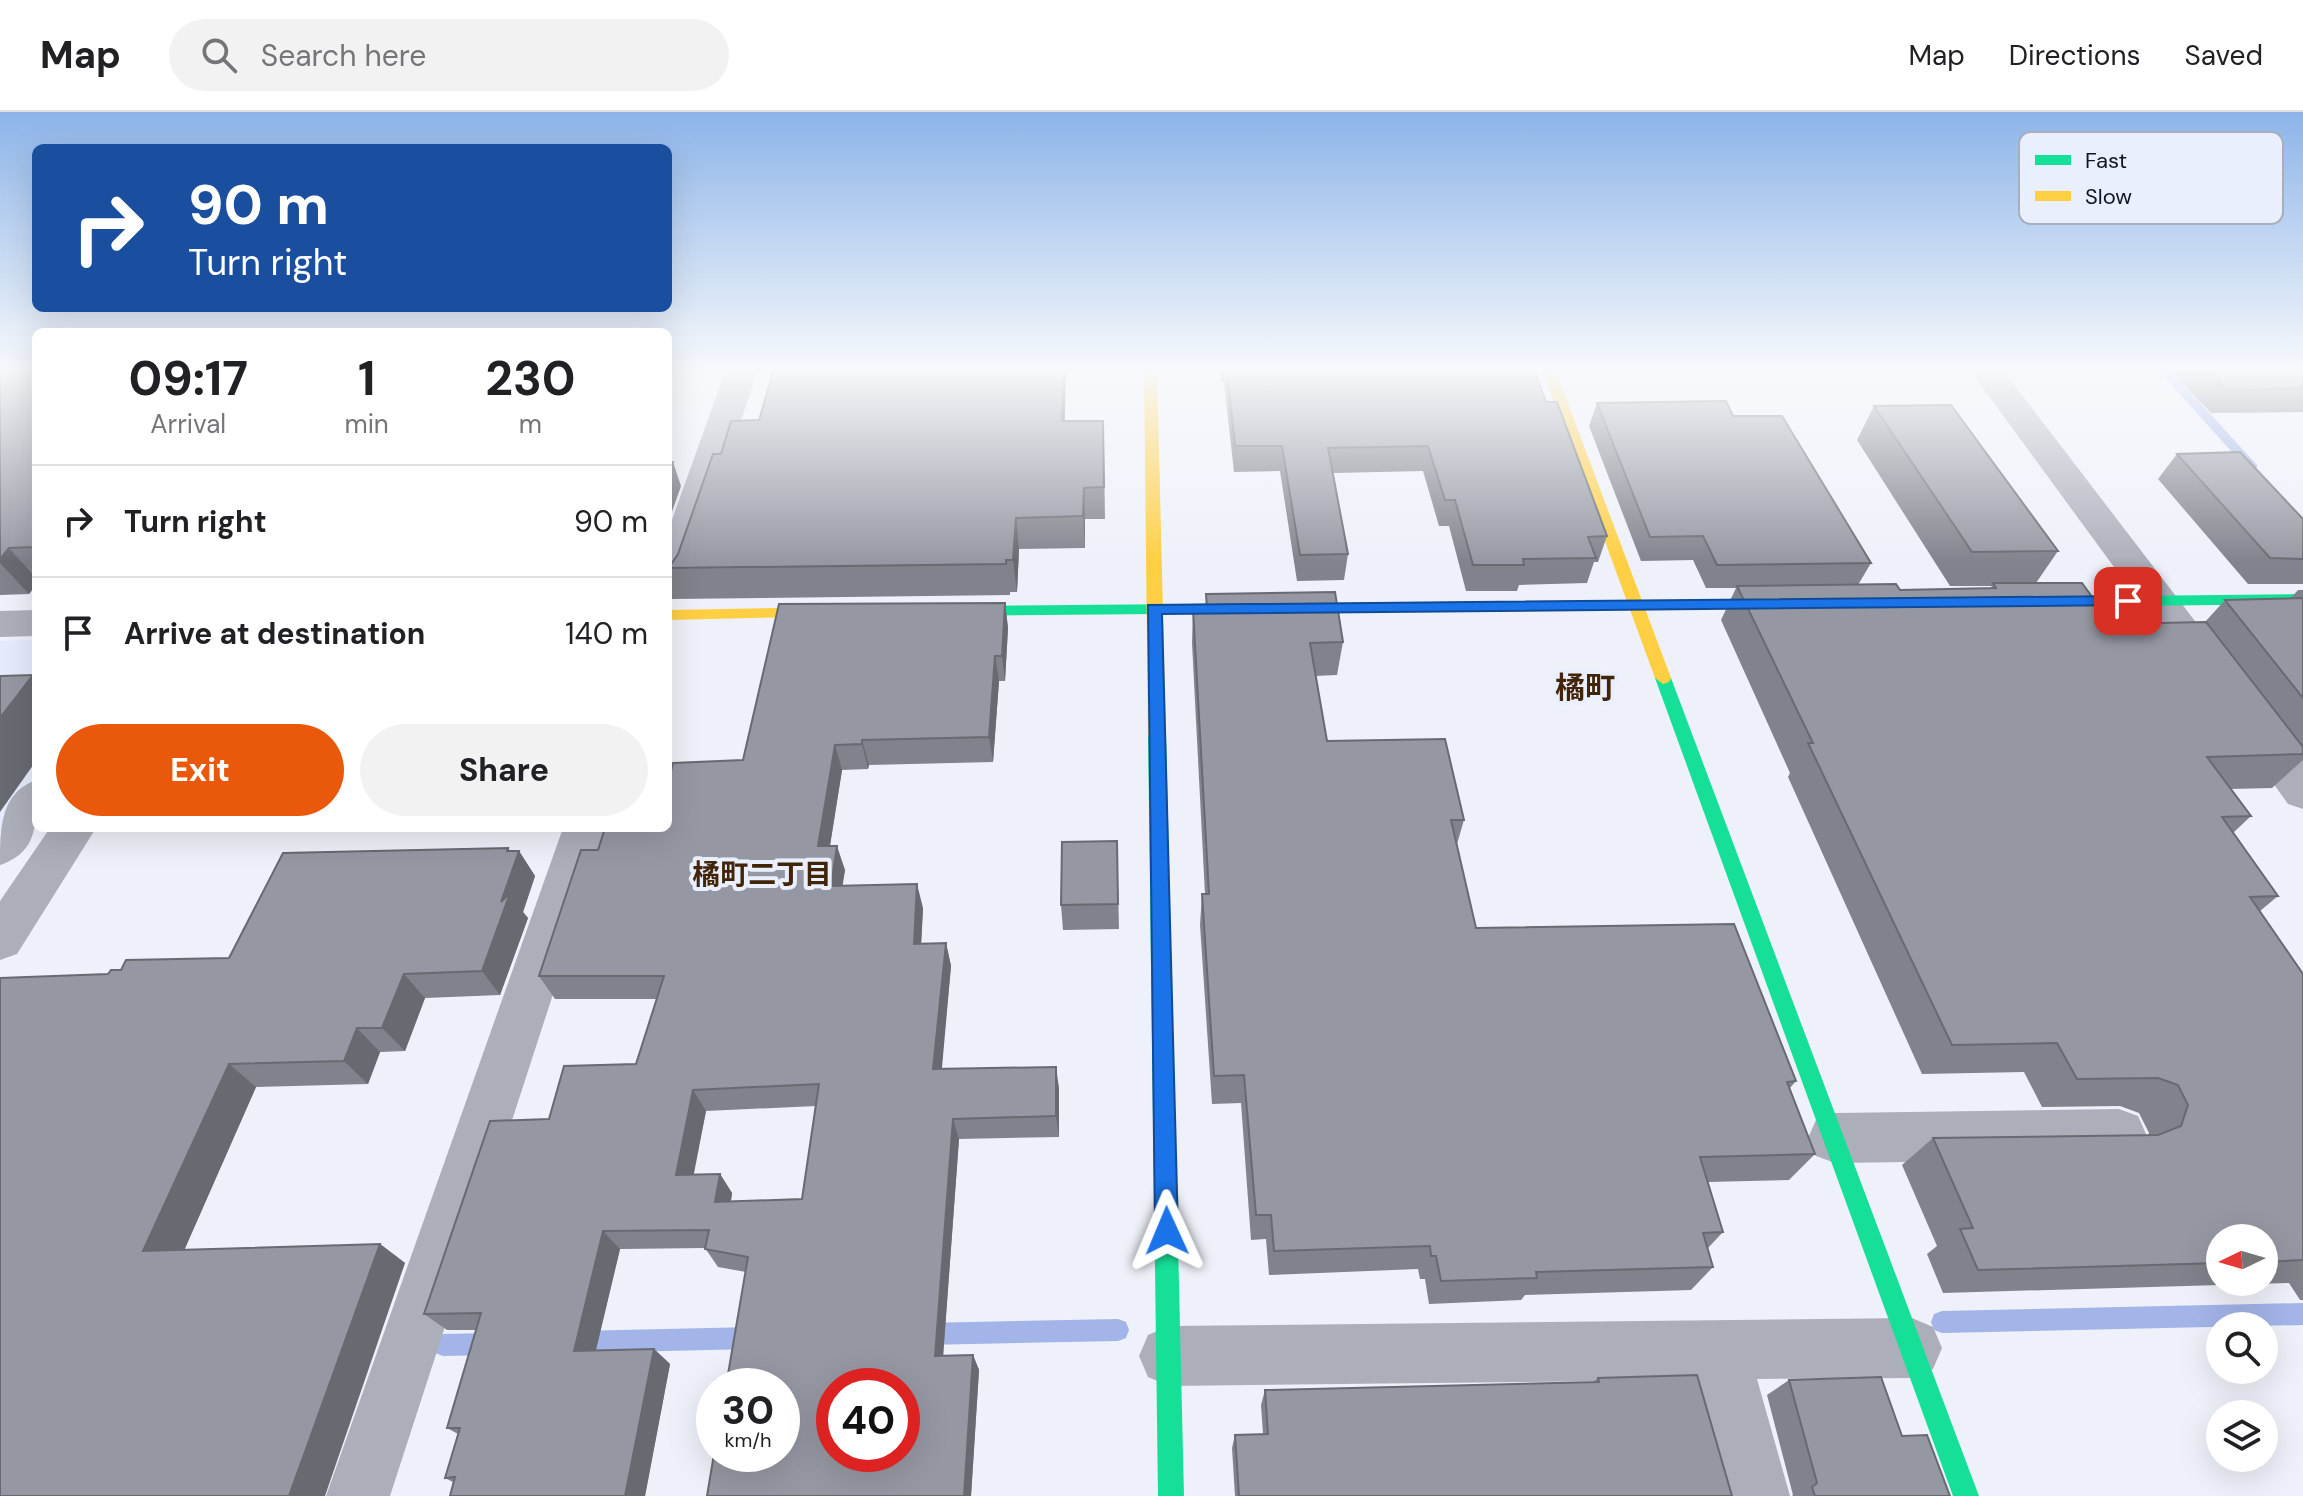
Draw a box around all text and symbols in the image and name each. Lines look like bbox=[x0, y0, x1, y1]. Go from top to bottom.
search box bbox=[169, 19, 729, 91]
text: Map bbox=[40, 30, 121, 80]
icon: search bbox=[197, 33, 241, 77]
text: Search here bbox=[261, 36, 426, 75]
text: Map bbox=[1908, 37, 1965, 74]
text: Directions bbox=[2009, 37, 2141, 74]
text: Saved bbox=[2185, 37, 2263, 74]
legend bbox=[2019, 132, 2283, 224]
text: Fast bbox=[2085, 146, 2127, 175]
text: 90 m bbox=[188, 168, 329, 241]
icon: right bbox=[56, 176, 160, 280]
text: Slow bbox=[2085, 182, 2132, 211]
text: Turn right bbox=[188, 239, 347, 286]
text: 09:17 bbox=[128, 347, 248, 410]
text: 1 bbox=[358, 347, 375, 410]
text: 230 bbox=[485, 347, 576, 410]
text: Arrival bbox=[150, 407, 226, 441]
text: min bbox=[344, 407, 389, 441]
text: m bbox=[519, 407, 542, 441]
icon: right bbox=[56, 499, 100, 543]
text: Turn right bbox=[124, 502, 267, 541]
text: 90 m bbox=[574, 502, 648, 541]
pin bbox=[2094, 567, 2162, 635]
icon: arrive bbox=[2106, 579, 2150, 623]
icon: arrive bbox=[56, 611, 100, 655]
text: Arrive at destination bbox=[124, 614, 425, 653]
text: 140 m bbox=[565, 614, 648, 653]
district label: 橘町 bbox=[1555, 668, 1615, 707]
button: Exit bbox=[56, 724, 344, 816]
button: Share bbox=[360, 724, 648, 816]
district label: 橘町二丁目 bbox=[692, 856, 832, 893]
position arrow bbox=[1125, 1189, 1209, 1273]
north arrow bbox=[2206, 1224, 2278, 1296]
map controls bbox=[2206, 1224, 2278, 1472]
button: search bbox=[2206, 1312, 2278, 1384]
speed limit sign: 40 bbox=[816, 1368, 920, 1472]
text: 30 bbox=[722, 1384, 774, 1436]
button: layers bbox=[2206, 1400, 2278, 1472]
text: km/h bbox=[724, 1427, 772, 1453]

